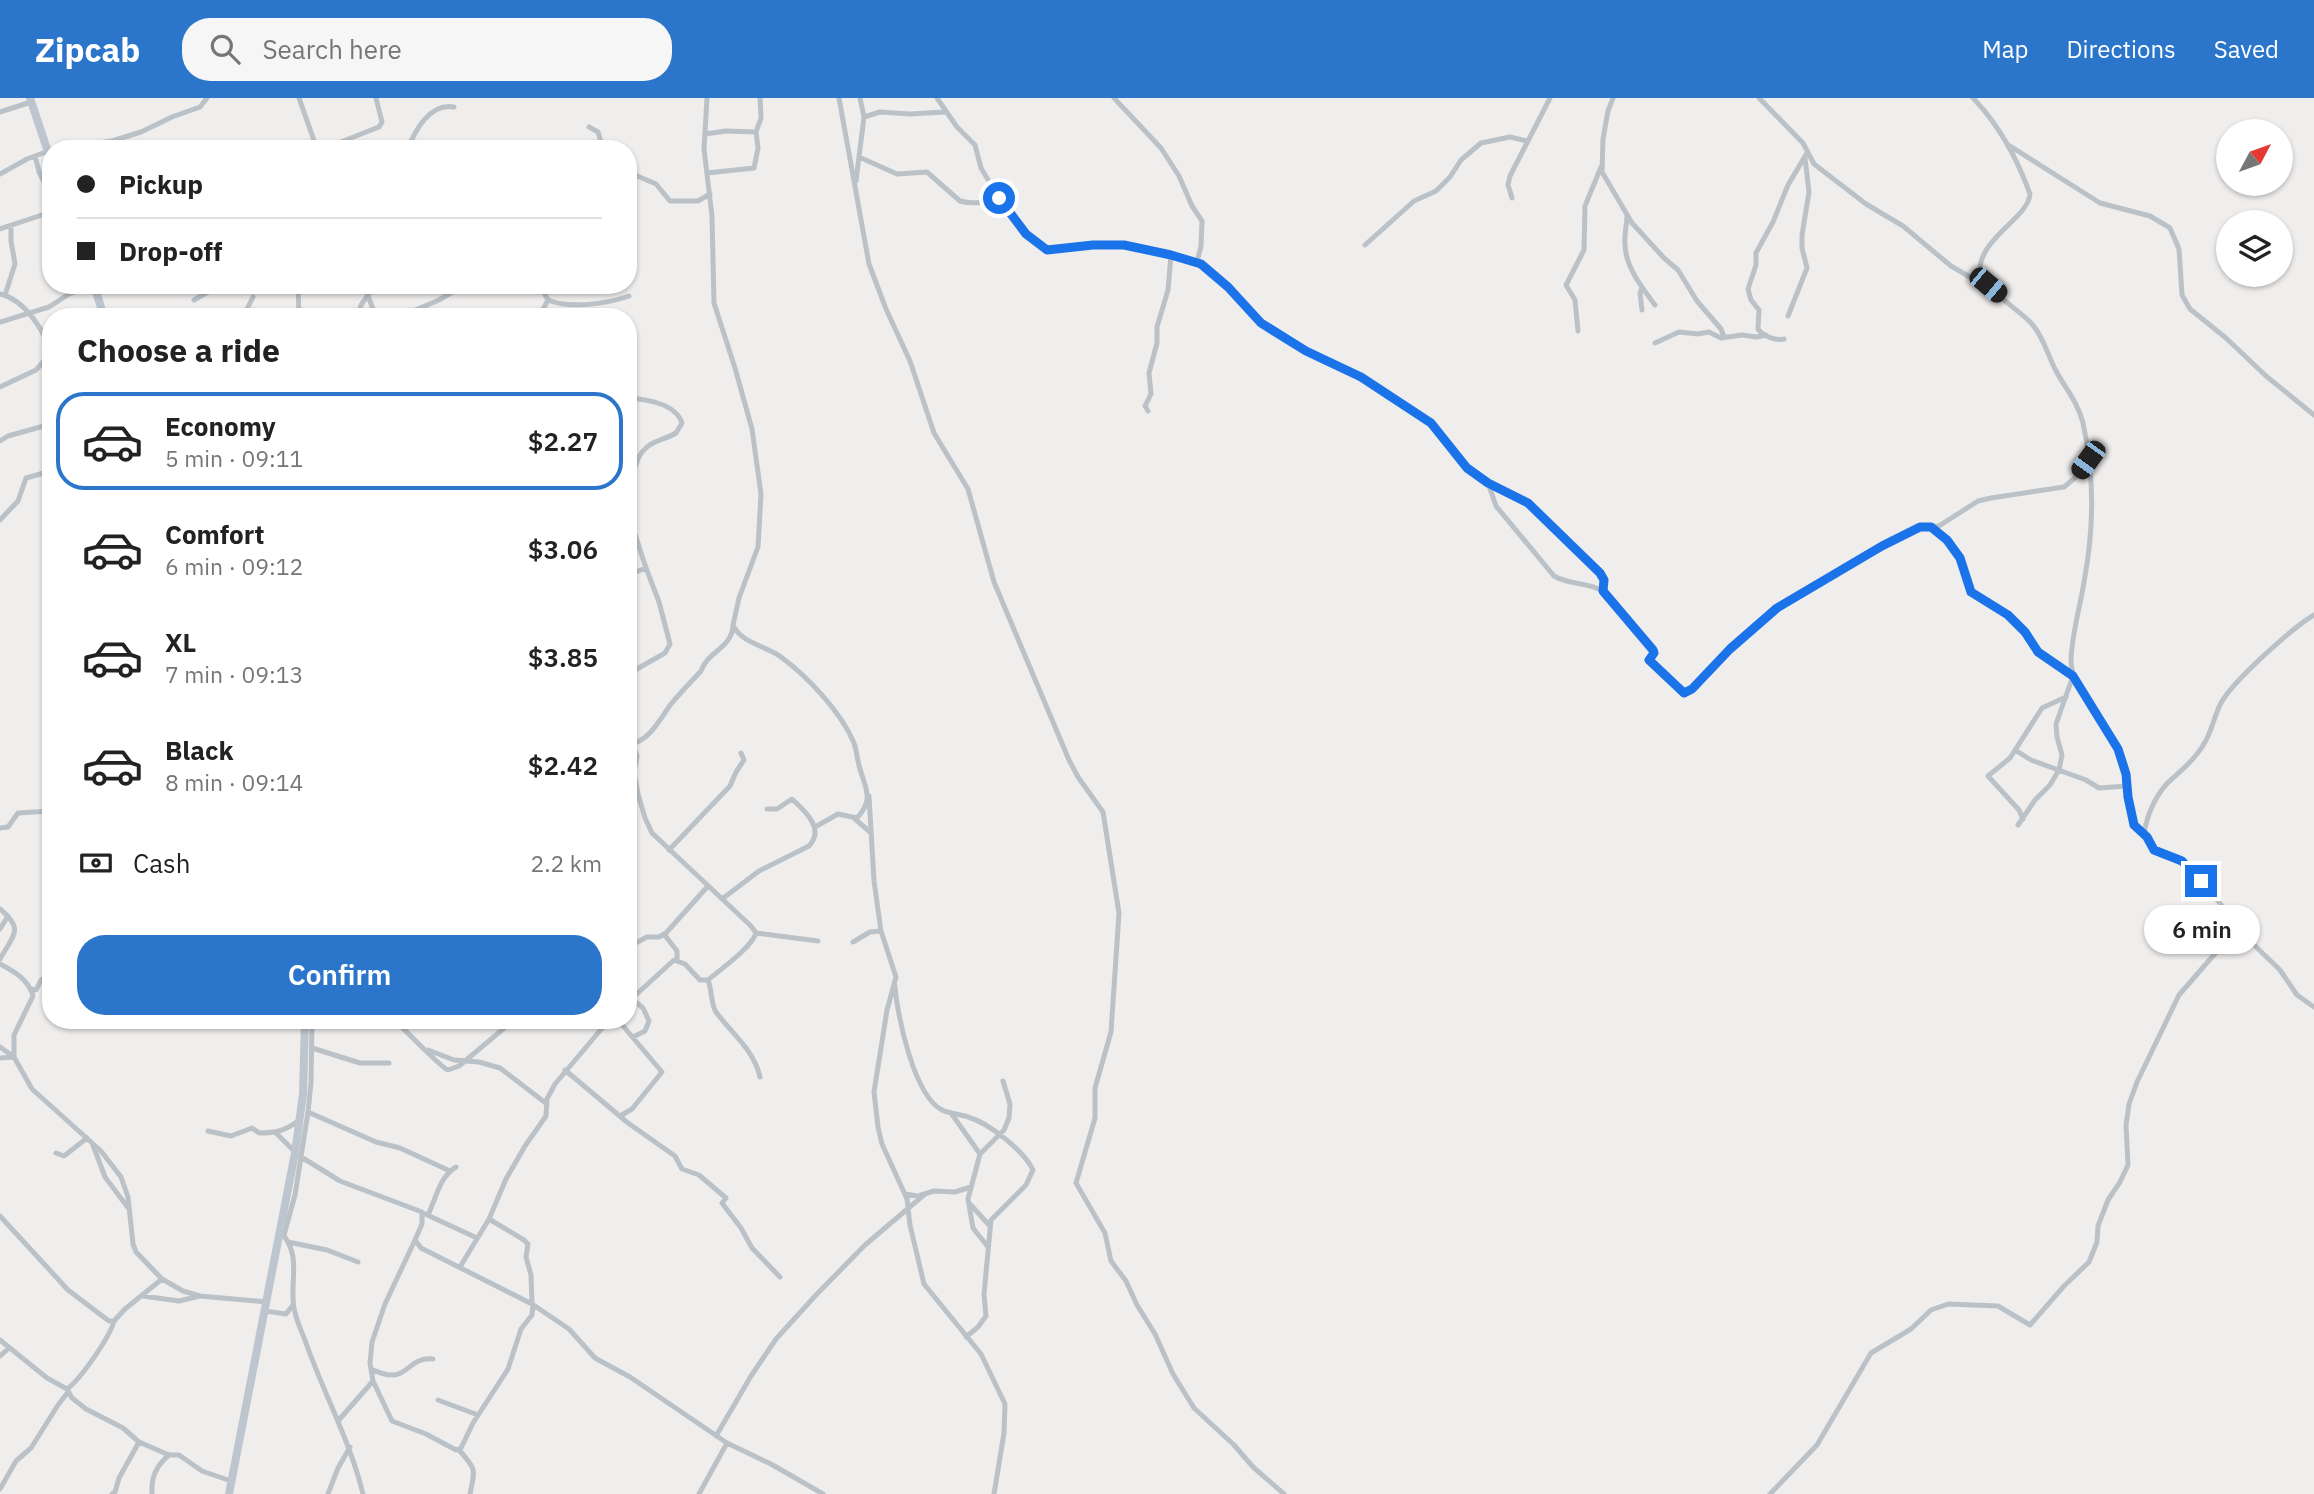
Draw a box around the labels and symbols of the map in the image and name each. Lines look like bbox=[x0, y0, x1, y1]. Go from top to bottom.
north arrow bbox=[2216, 119, 2292, 196]
route start bbox=[983, 182, 1015, 214]
car bbox=[1966, 263, 2011, 307]
car bbox=[2068, 437, 2109, 483]
route end bbox=[2185, 865, 2217, 897]
callout: 6 min bbox=[2143, 906, 2259, 954]

